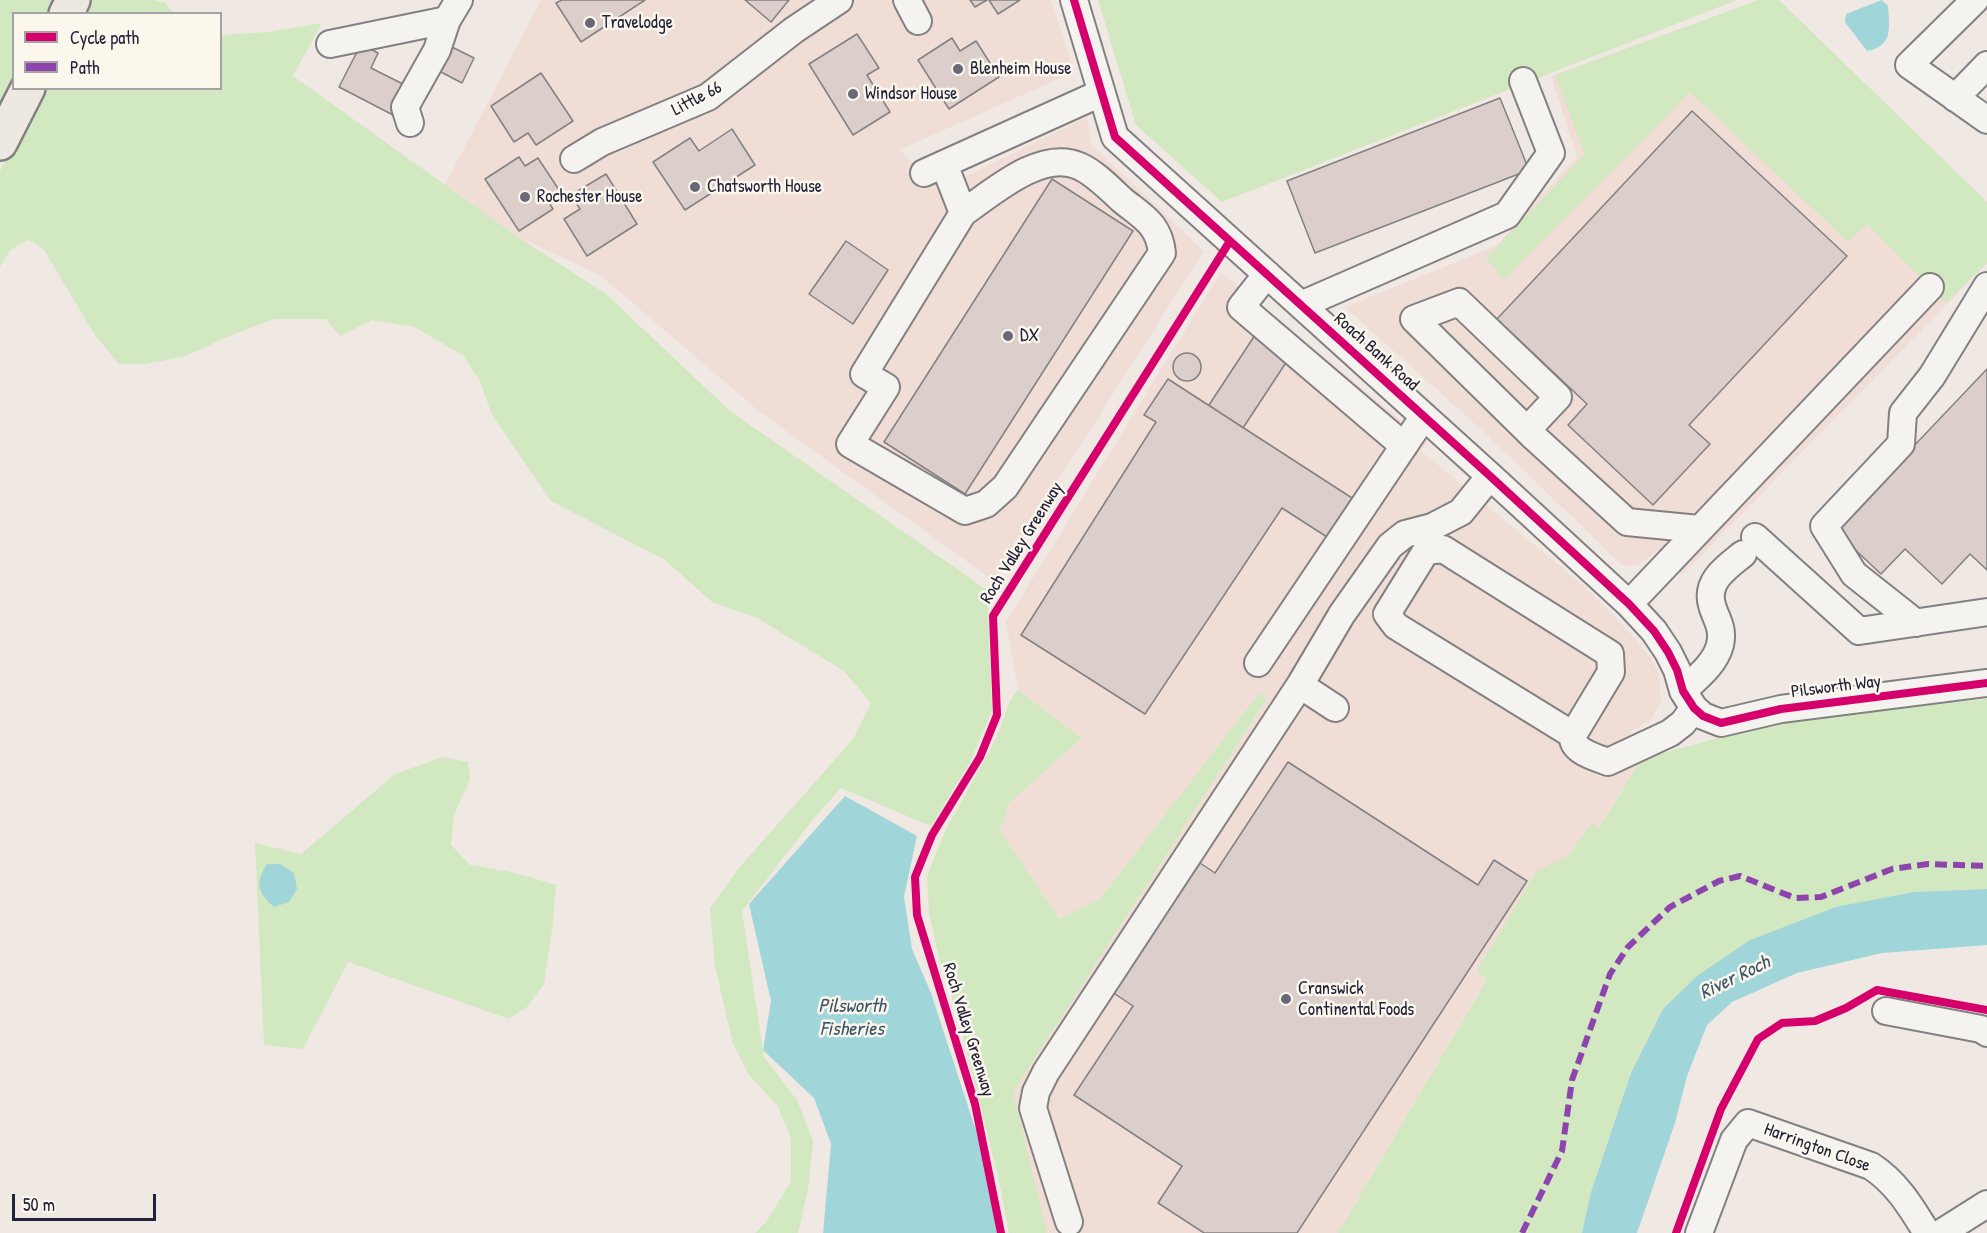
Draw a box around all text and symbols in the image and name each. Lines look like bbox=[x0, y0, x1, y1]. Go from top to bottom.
legend bbox=[12, 12, 222, 90]
place label: Travelodge bbox=[602, 12, 673, 34]
marker: Travelodge bbox=[583, 16, 597, 30]
text: Cycle path bbox=[70, 25, 139, 50]
text: Path bbox=[70, 55, 99, 80]
place label: Blenheim House bbox=[970, 58, 1071, 80]
marker: Blenheim House bbox=[951, 62, 965, 76]
street label: Little 66 bbox=[668, 77, 726, 121]
place label: Windsor House bbox=[865, 83, 958, 105]
marker: Windsor House bbox=[846, 87, 860, 101]
place label: Chatsworth House bbox=[707, 176, 822, 198]
marker: Chatsworth House bbox=[688, 180, 702, 194]
place label: Rochester House bbox=[537, 186, 642, 208]
marker: Rochester House bbox=[518, 190, 532, 204]
street label: Roach Bank Road bbox=[1329, 308, 1423, 396]
place label: DX bbox=[1020, 325, 1039, 347]
marker: DX bbox=[1001, 329, 1015, 343]
street label: Roch Valley Greenway bbox=[976, 478, 1068, 608]
street label: Pilsworth Way bbox=[1790, 671, 1882, 703]
water label: River Roch bbox=[1696, 951, 1774, 1005]
street label: Roch Valley Greenway bbox=[937, 960, 999, 1100]
place label: Cranswick Continental Foods bbox=[1298, 978, 1414, 1020]
marker: Cranswick Continental Foods bbox=[1279, 992, 1293, 1006]
water label: Pilsworth Fisheries bbox=[818, 995, 886, 1042]
street label: Harrington Close bbox=[1761, 1119, 1873, 1177]
scale bar bbox=[15, 1182, 159, 1220]
text: 50 m bbox=[23, 1192, 55, 1217]

